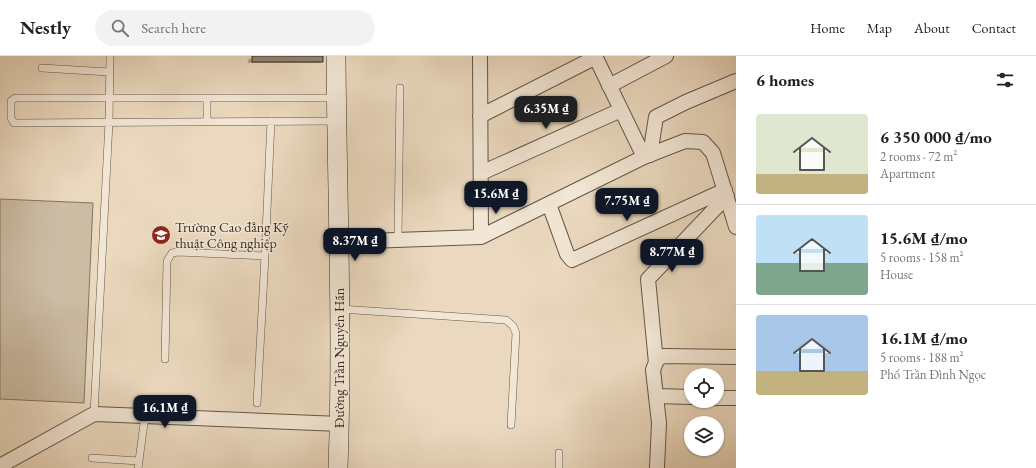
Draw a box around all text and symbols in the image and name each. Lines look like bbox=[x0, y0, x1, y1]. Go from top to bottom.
search box bbox=[95, 10, 375, 46]
text: Nestly bbox=[20, 15, 71, 40]
icon: search bbox=[109, 17, 131, 39]
text: Search here bbox=[141, 18, 206, 37]
text: Home bbox=[810, 19, 845, 37]
text: Map bbox=[867, 19, 892, 37]
text: About bbox=[914, 19, 950, 37]
text: Contact bbox=[972, 19, 1016, 37]
text: 6 homes bbox=[756, 69, 814, 91]
icon: filters bbox=[994, 69, 1016, 91]
pin: 6.35M ₫ bbox=[509, 96, 583, 130]
text: 6.35M ₫ bbox=[523, 100, 569, 117]
text: 6 350 000 ₫/mo bbox=[880, 126, 992, 148]
icon: home bbox=[788, 130, 836, 178]
text: 2 rooms · 72 m² bbox=[880, 148, 957, 165]
text: Apartment bbox=[880, 165, 935, 182]
pin: 15.6M ₫ bbox=[459, 181, 533, 215]
text: 15.6M ₫ bbox=[473, 185, 519, 202]
pin: 7.75M ₫ bbox=[590, 188, 664, 222]
text: 7.75M ₫ bbox=[604, 192, 650, 209]
place label: Trường Cao đẳng Kỹ thuật Công nghiệp bbox=[175, 218, 290, 252]
school or university icon: Trường Cao đẳng Kỹ thuật Công nghiệp bbox=[150, 224, 172, 246]
text: 15.6M ₫/mo bbox=[880, 227, 967, 249]
pin: 8.37M ₫ bbox=[318, 228, 392, 262]
icon: home bbox=[788, 231, 836, 279]
text: 8.37M ₫ bbox=[332, 232, 378, 249]
pin: 8.77M ₫ bbox=[635, 239, 709, 273]
text: 8.77M ₫ bbox=[649, 243, 695, 260]
text: 5 rooms · 158 m² bbox=[880, 249, 964, 266]
text: House bbox=[880, 266, 913, 283]
street label: Đường Trần Nguyên Hãn bbox=[330, 287, 348, 428]
text: 16.1M ₫/mo bbox=[880, 327, 967, 349]
icon: home bbox=[788, 331, 836, 379]
text: 5 rooms · 188 m² bbox=[880, 349, 964, 366]
text: Phố Trần Đình Ngọc bbox=[880, 366, 986, 383]
map controls bbox=[684, 368, 724, 456]
button: locate bbox=[684, 368, 724, 408]
pin: 16.1M ₫ bbox=[128, 395, 202, 429]
text: 16.1M ₫ bbox=[142, 399, 188, 416]
button: layers bbox=[684, 416, 724, 456]

